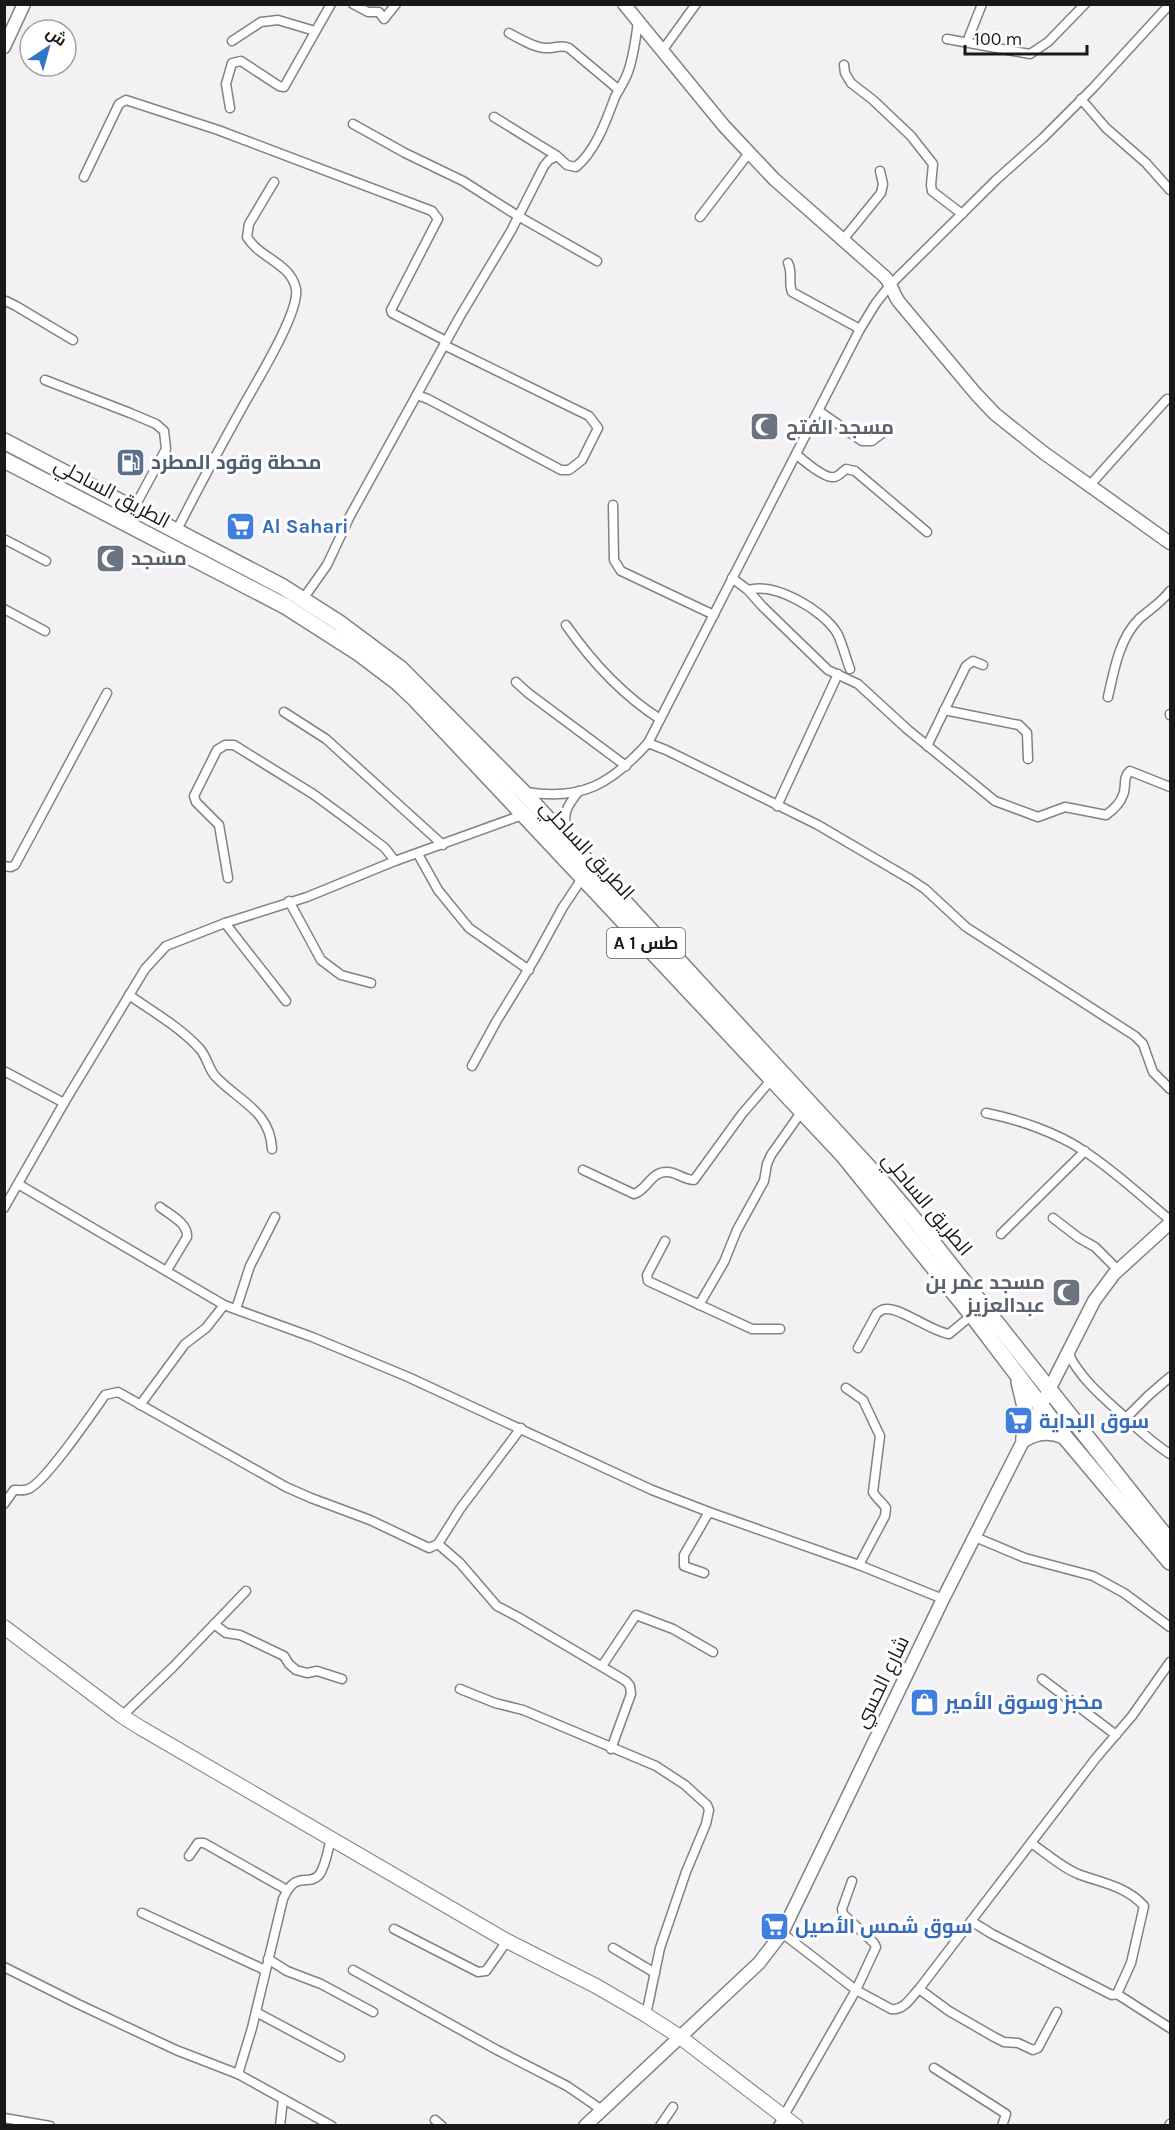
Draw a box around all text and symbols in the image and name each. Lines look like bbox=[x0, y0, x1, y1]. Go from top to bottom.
north arrow bbox=[18, 18, 78, 78]
scale bar bbox=[965, 18, 1086, 56]
text: ش bbox=[43, 23, 70, 50]
text: 100 m bbox=[974, 28, 1022, 50]
mosque icon: مسجد الفتح bbox=[749, 411, 781, 443]
place label: مسجد الفتح bbox=[786, 416, 894, 441]
fuel station icon: محطة وقود المطرد bbox=[114, 446, 146, 478]
place label: محطة وقود المطرد bbox=[151, 451, 322, 474]
street label: الطريق الساحلي bbox=[48, 453, 174, 537]
supermarket icon: Al Sahari bbox=[225, 510, 257, 542]
place label: Al Sahari bbox=[262, 515, 349, 538]
mosque icon: مسجد bbox=[94, 542, 126, 574]
place label: مسجد bbox=[131, 547, 187, 570]
street label: الطريق الساحلي bbox=[532, 796, 639, 907]
road number: A 1 طس bbox=[607, 928, 685, 958]
street label: الطريق الساحلي bbox=[874, 1148, 977, 1263]
place label: مسجد عمر بن عبدالعزيز bbox=[926, 1271, 1045, 1317]
mosque icon: مسجد عمر بن عبدالعزيز bbox=[1050, 1277, 1082, 1309]
supermarket icon: سوق البداية bbox=[1002, 1405, 1034, 1437]
place label: سوق البداية bbox=[1039, 1410, 1149, 1434]
street label: شارع الحسي bbox=[850, 1632, 917, 1733]
shop icon: مخبز وسوق الأمير bbox=[908, 1686, 940, 1718]
place label: مخبز وسوق الأمير bbox=[944, 1691, 1103, 1715]
supermarket icon: سوق شمس الأصيل bbox=[758, 1910, 790, 1942]
place label: سوق شمس الأصيل bbox=[795, 1915, 973, 1939]

